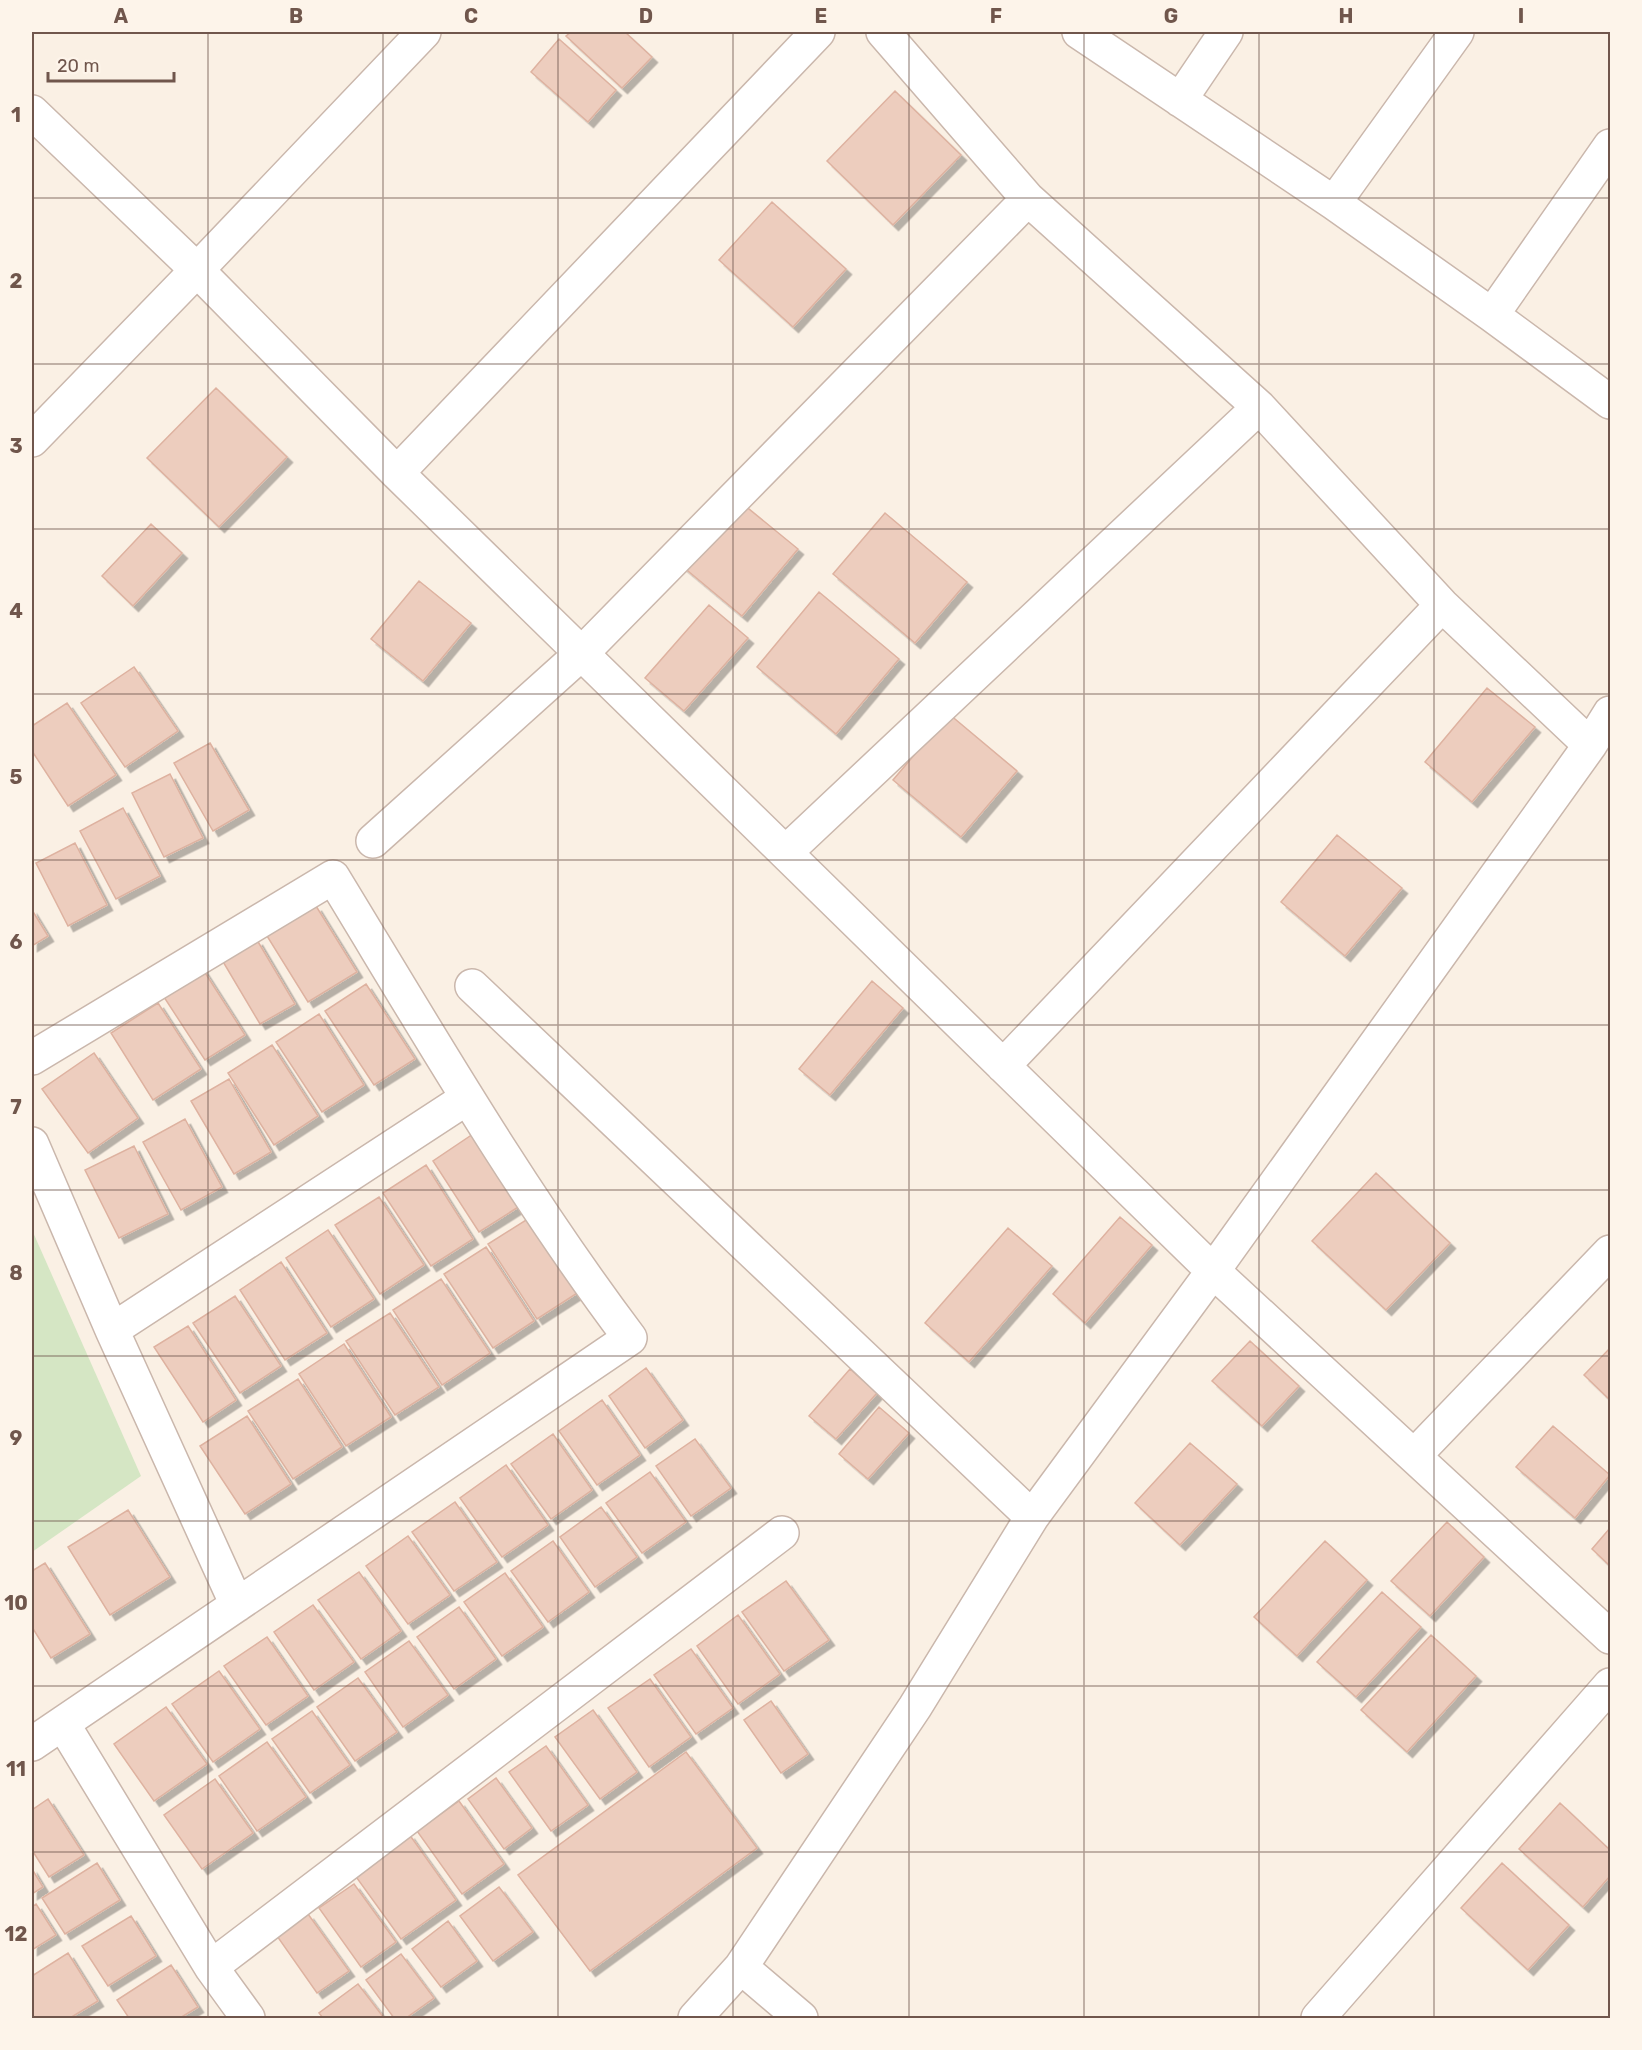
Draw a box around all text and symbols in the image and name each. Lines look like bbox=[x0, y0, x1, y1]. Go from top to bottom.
text: A bbox=[114, 4, 129, 28]
text: B bbox=[289, 4, 303, 28]
text: C bbox=[464, 4, 478, 28]
text: D bbox=[639, 4, 653, 28]
text: E bbox=[815, 4, 827, 28]
text: F bbox=[990, 4, 1002, 28]
text: G bbox=[1164, 4, 1178, 28]
text: H bbox=[1339, 4, 1353, 28]
text: I bbox=[1518, 4, 1524, 28]
scale bar bbox=[48, 45, 174, 83]
text: 20 m bbox=[57, 55, 99, 77]
text: 1 bbox=[11, 103, 21, 127]
text: 2 bbox=[10, 269, 23, 293]
text: 3 bbox=[9, 434, 23, 458]
text: 4 bbox=[9, 599, 23, 623]
text: 5 bbox=[10, 765, 23, 789]
text: 6 bbox=[9, 930, 23, 954]
text: 7 bbox=[10, 1095, 22, 1119]
text: 8 bbox=[9, 1261, 23, 1285]
text: 9 bbox=[10, 1426, 23, 1450]
text: 10 bbox=[4, 1591, 28, 1615]
text: 11 bbox=[6, 1757, 26, 1781]
text: 12 bbox=[5, 1922, 27, 1946]

